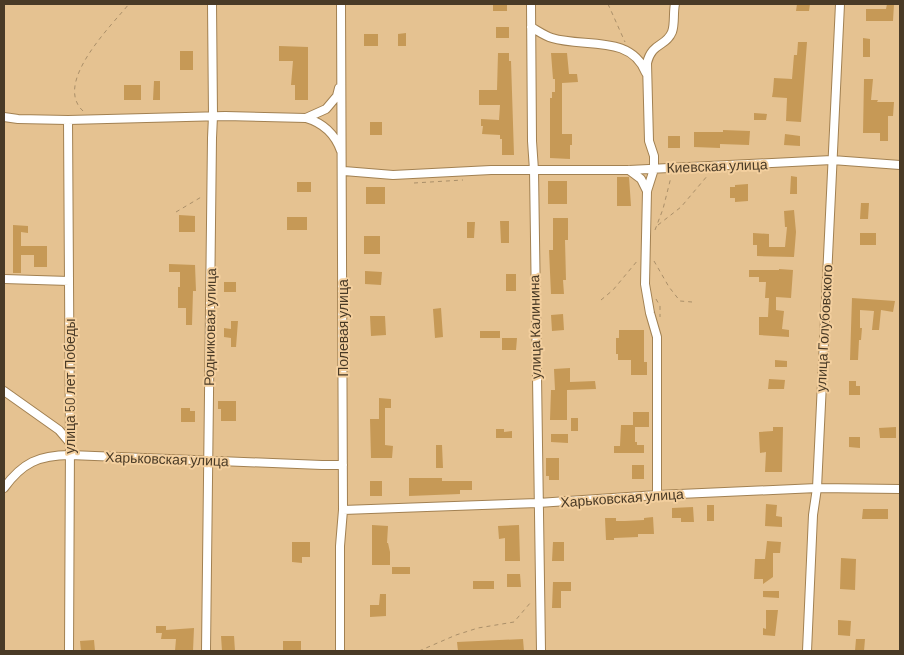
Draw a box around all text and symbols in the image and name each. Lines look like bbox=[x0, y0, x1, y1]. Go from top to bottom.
street label: Киевская улица bbox=[666, 155, 768, 176]
street label: улица Голубовского bbox=[812, 264, 835, 392]
street label: Родниковая улица bbox=[200, 268, 219, 386]
street label: улица Калинина bbox=[525, 275, 544, 379]
street label: Полевая улица bbox=[334, 279, 351, 377]
street label: улица 50 лет Победы bbox=[61, 318, 78, 454]
street label: Харьковская улица bbox=[105, 448, 229, 469]
street label: Харьковская улица bbox=[560, 485, 684, 510]

